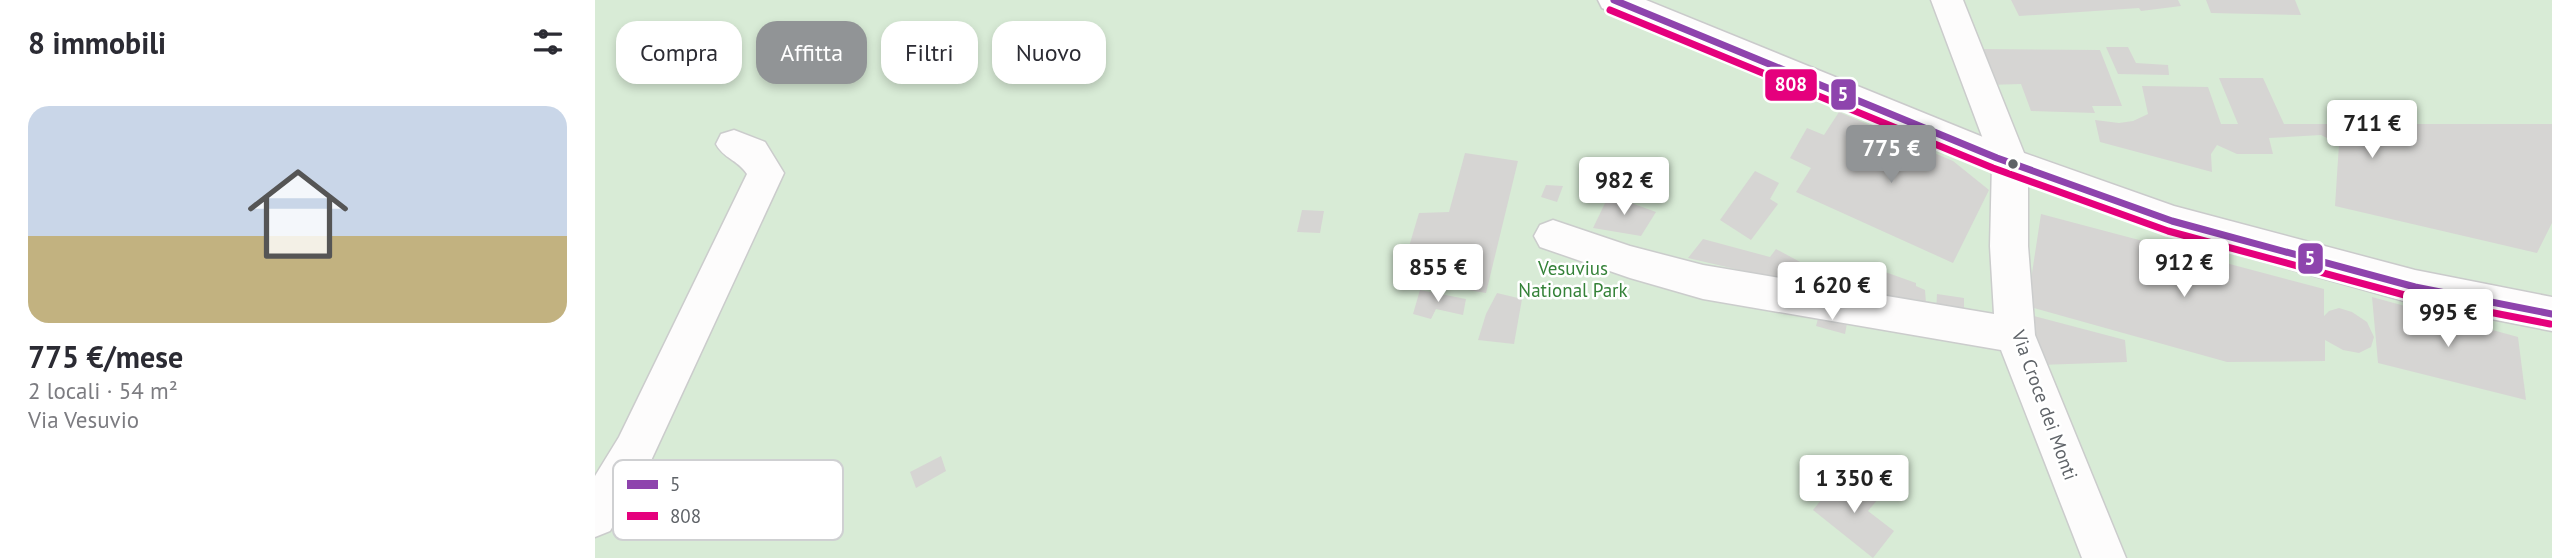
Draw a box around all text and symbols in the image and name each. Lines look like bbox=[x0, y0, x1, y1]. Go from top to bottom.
chip: Compra bbox=[616, 21, 742, 84]
chip: Affitta bbox=[756, 21, 867, 84]
chip: Filtri bbox=[881, 21, 978, 84]
chip: Nuovo bbox=[992, 21, 1106, 84]
text: 8 immobili bbox=[28, 23, 166, 62]
icon: filters bbox=[529, 23, 567, 61]
line badge: 808 bbox=[1764, 68, 1818, 102]
text: 808 bbox=[1775, 72, 1807, 96]
line badge: 5 bbox=[1830, 78, 1857, 111]
text: 5 bbox=[1838, 82, 1848, 106]
pin: 711 € bbox=[2323, 100, 2421, 160]
text: 711 € bbox=[2343, 108, 2401, 137]
pin: 775 € bbox=[1842, 125, 1940, 185]
text: 775 € bbox=[1862, 133, 1920, 162]
icon: home bbox=[235, 151, 361, 277]
unlabelled marker bbox=[2006, 157, 2020, 171]
pin: 982 € bbox=[1575, 158, 1673, 217]
text: 982 € bbox=[1595, 165, 1653, 194]
pin: 912 € bbox=[2135, 240, 2233, 299]
line badge: 5 bbox=[2297, 242, 2324, 275]
pin: 855 € bbox=[1389, 244, 1487, 304]
text: 5 bbox=[2305, 246, 2315, 270]
text: 912 € bbox=[2155, 247, 2213, 276]
text: 855 € bbox=[1409, 252, 1467, 281]
park label: Vesuvius National Park bbox=[1518, 256, 1628, 302]
pin: 1 620 € bbox=[1767, 262, 1897, 322]
text: 1 620 € bbox=[1794, 270, 1870, 299]
pin: 995 € bbox=[2399, 290, 2497, 349]
text: 995 € bbox=[2419, 297, 2477, 326]
street label: Via Croce dei Monti bbox=[2006, 326, 2083, 483]
text: 775 €/mese bbox=[28, 337, 183, 376]
text: 2 locali · 54 m² bbox=[28, 376, 178, 405]
text: Via Vesuvio bbox=[28, 405, 139, 434]
pin: 1 350 € bbox=[1789, 456, 1919, 515]
legend bbox=[613, 460, 843, 540]
text: 1 350 € bbox=[1816, 463, 1892, 492]
text: 5 bbox=[670, 472, 680, 496]
text: 808 bbox=[670, 504, 701, 528]

